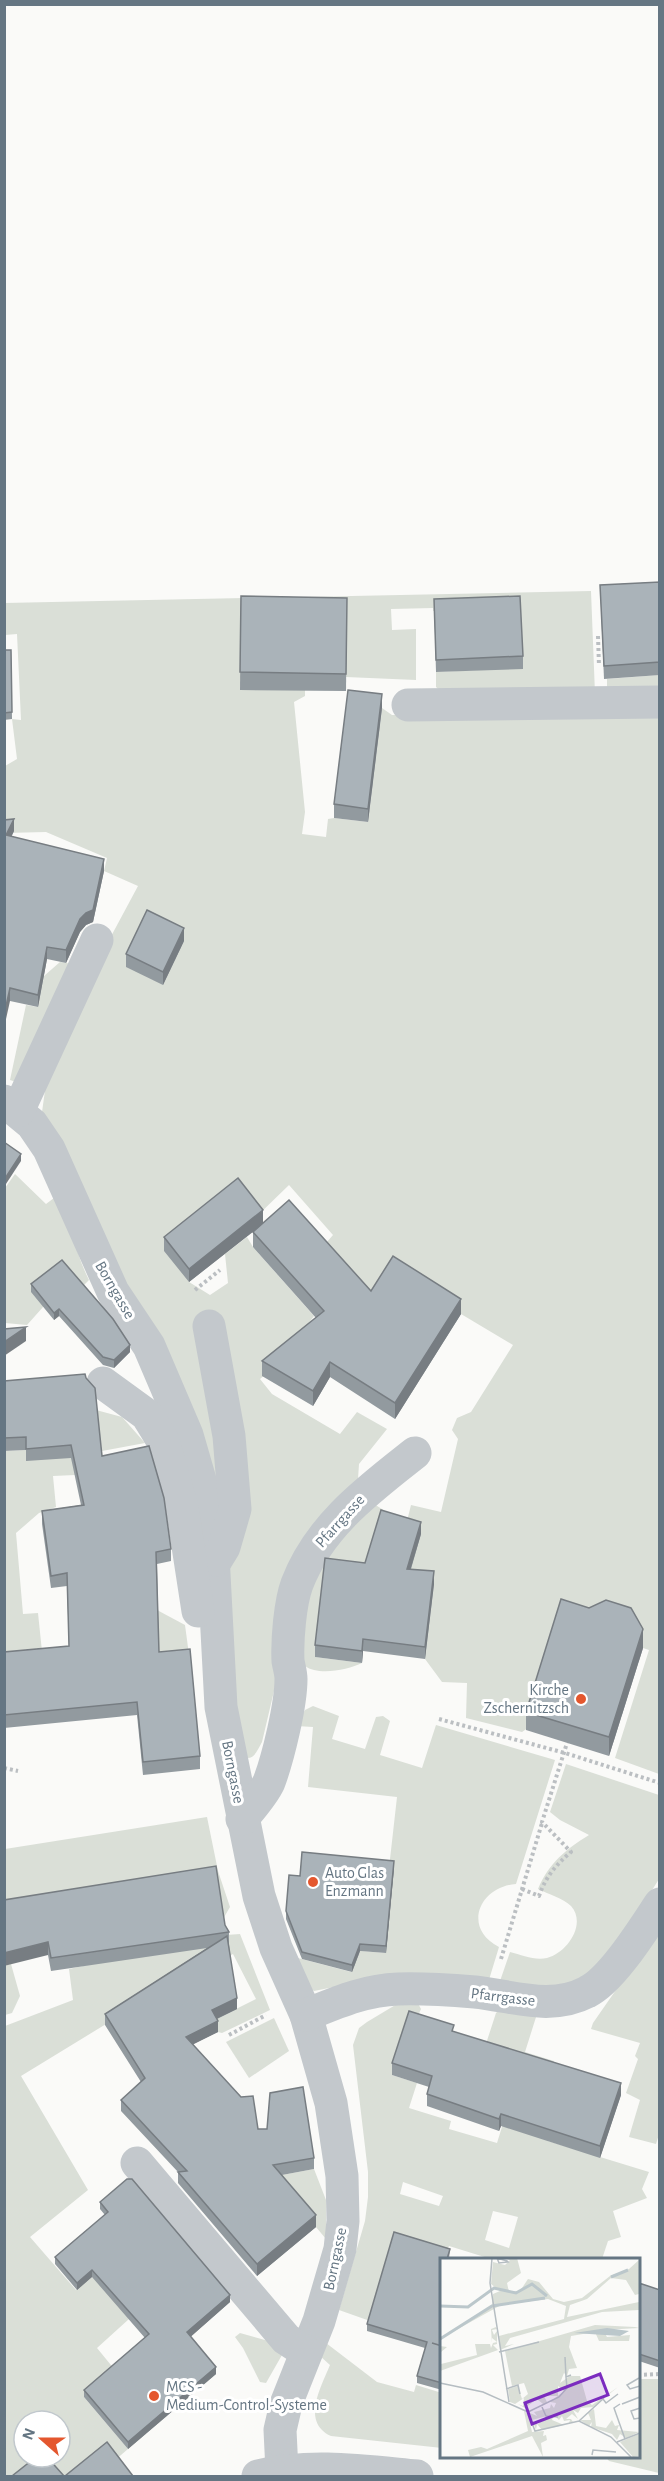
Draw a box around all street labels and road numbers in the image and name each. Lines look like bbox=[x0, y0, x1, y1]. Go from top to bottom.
street label: Borngasse bbox=[92, 1258, 138, 1322]
street label: Pfarrgasse bbox=[312, 1492, 368, 1550]
street label: Borngasse bbox=[219, 1739, 247, 1805]
street label: Pfarrgasse bbox=[470, 1985, 536, 2009]
street label: Borngasse bbox=[321, 2226, 349, 2292]

